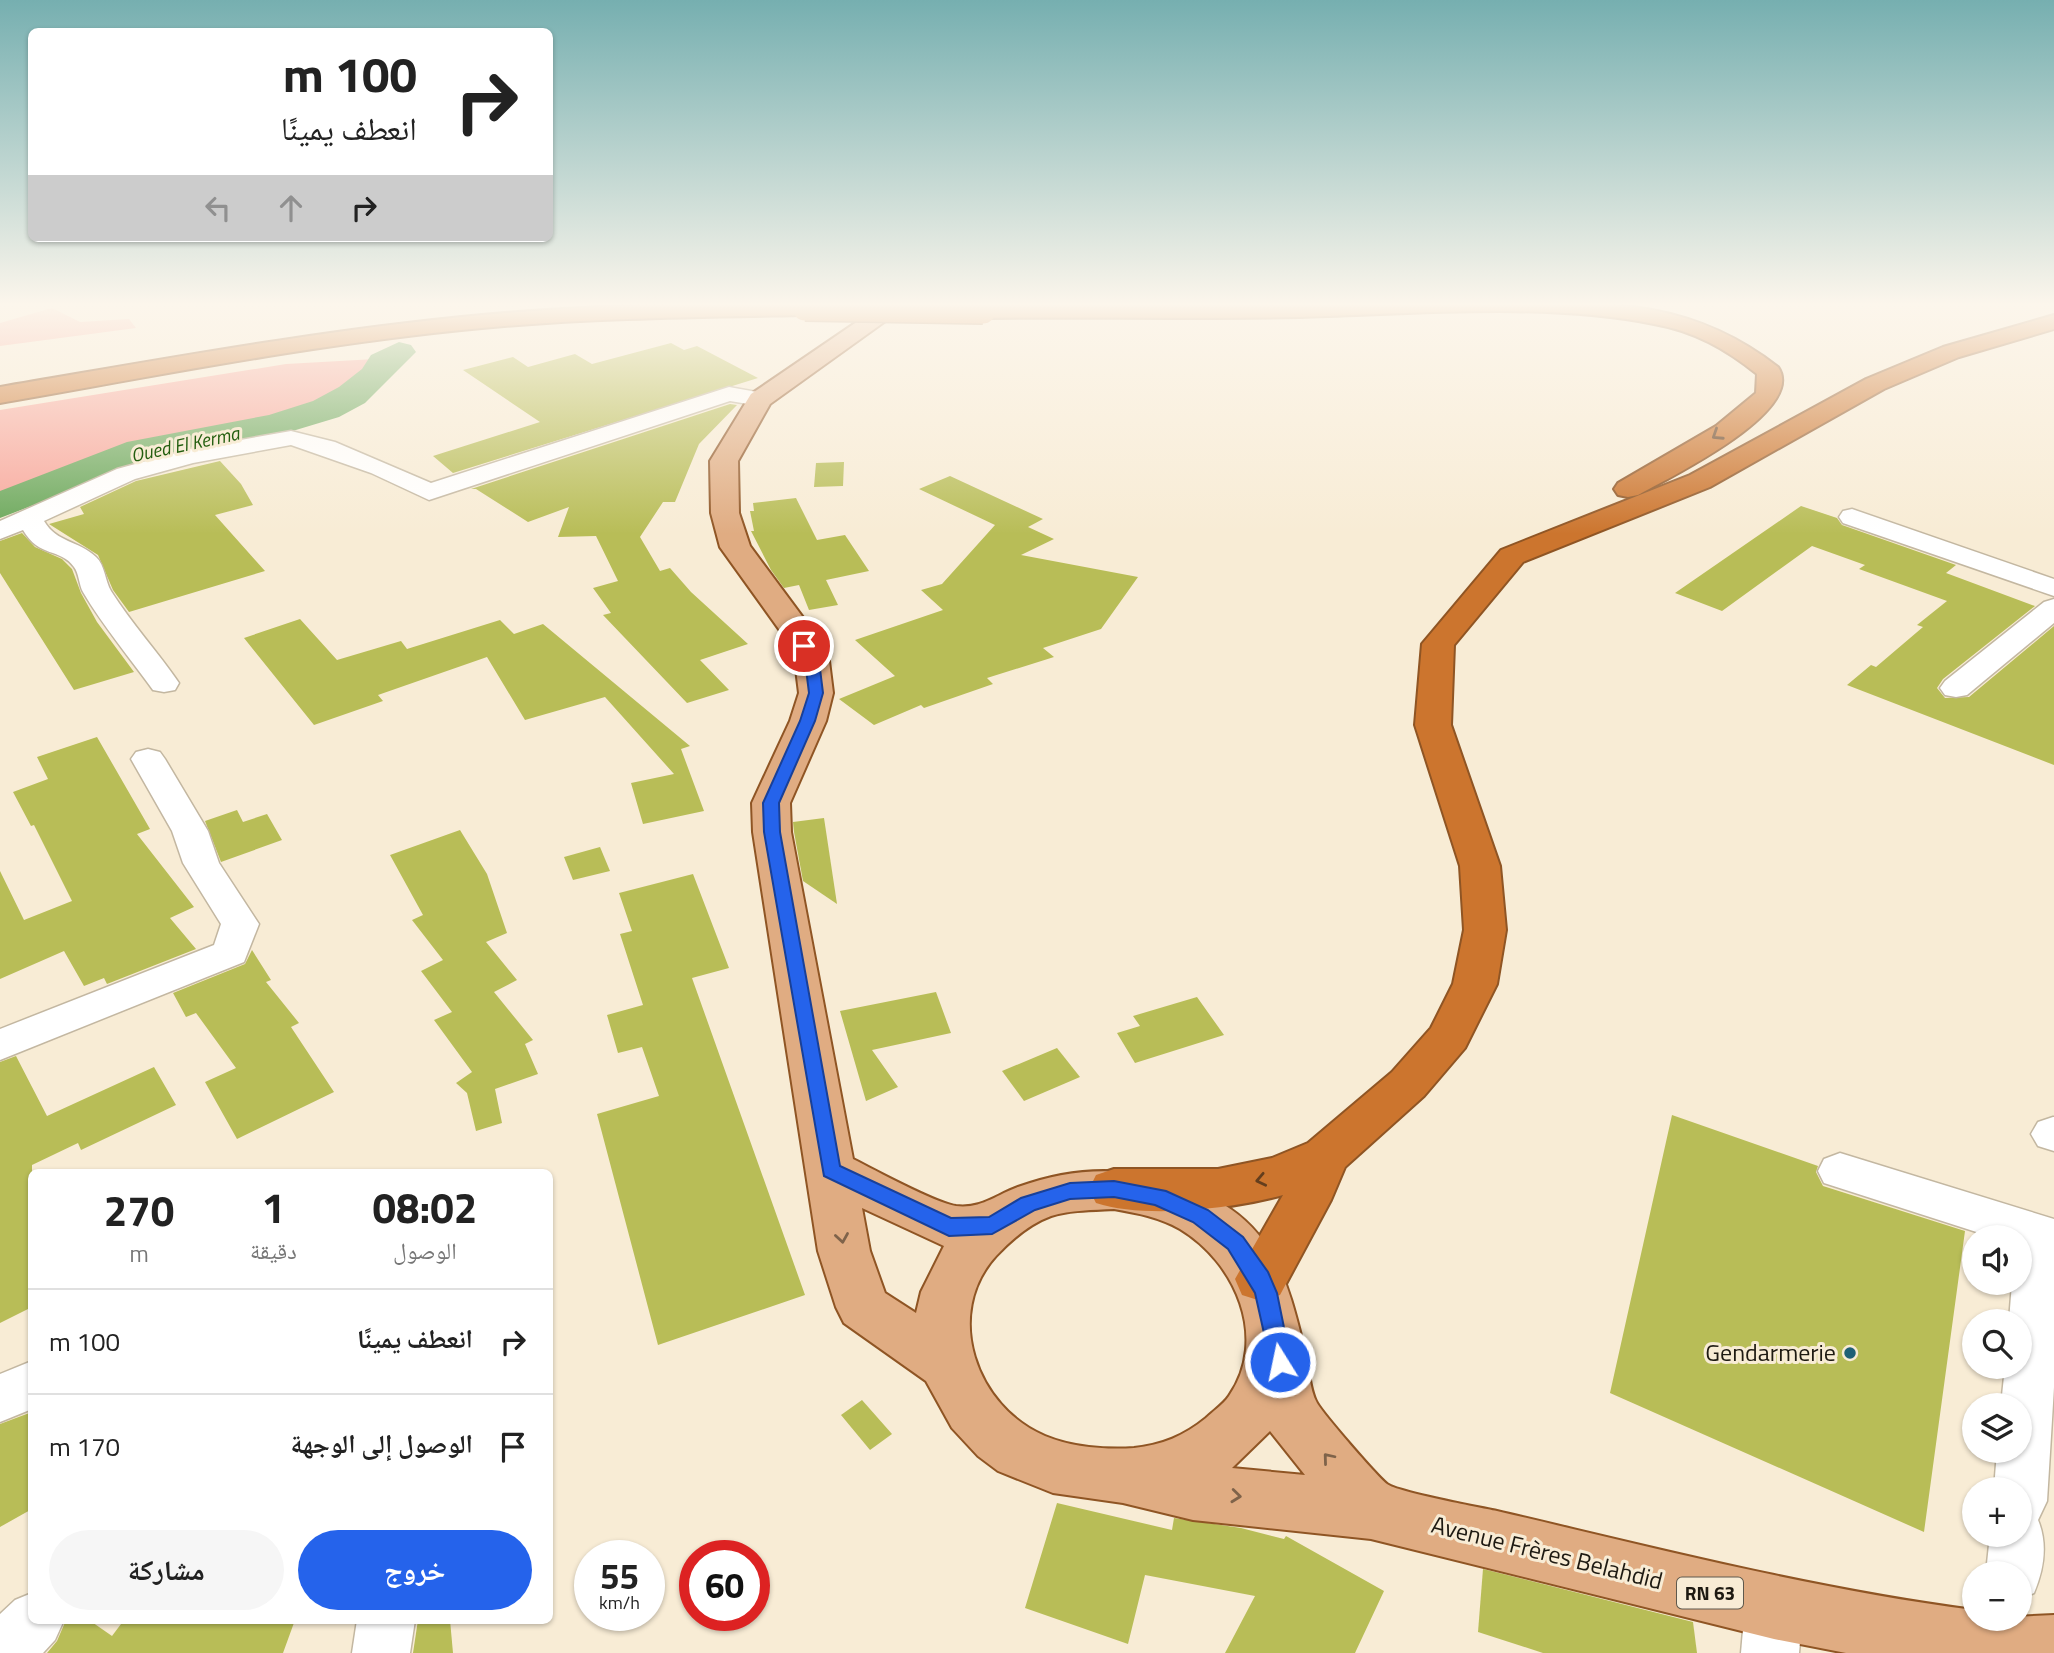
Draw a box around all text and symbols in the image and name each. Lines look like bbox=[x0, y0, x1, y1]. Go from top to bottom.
text: 100 m bbox=[283, 36, 417, 111]
icon: right bbox=[441, 56, 532, 147]
text: انعطف يمينًا bbox=[281, 104, 417, 152]
icon: left bbox=[199, 189, 237, 227]
icon: ahead bbox=[272, 189, 310, 227]
icon: right bbox=[345, 189, 383, 227]
water label: Oued El Kerma bbox=[128, 418, 243, 469]
one-way arrow bbox=[1712, 427, 1725, 440]
pin bbox=[774, 616, 834, 676]
icon: arrive bbox=[785, 627, 823, 665]
one-way arrow bbox=[1255, 1171, 1267, 1186]
text: 1 bbox=[262, 1175, 285, 1239]
text: 08:02 bbox=[372, 1175, 477, 1239]
text: 270 bbox=[104, 1178, 174, 1242]
map controls bbox=[1962, 1225, 2032, 1631]
button: sound bbox=[1962, 1225, 2032, 1295]
one-way arrow bbox=[834, 1232, 849, 1244]
text: دقيقة bbox=[250, 1233, 297, 1268]
text: الوصول bbox=[393, 1233, 457, 1268]
text: m bbox=[129, 1236, 149, 1271]
button: search bbox=[1962, 1309, 2032, 1379]
text: انعطف يمينًا bbox=[357, 1319, 473, 1358]
text: 100 m bbox=[49, 1322, 120, 1361]
icon: right bbox=[494, 1323, 532, 1361]
position arrow bbox=[1243, 1325, 1317, 1399]
place label: Gendarmerie bbox=[1705, 1334, 1836, 1370]
marker: Gendarmerie bbox=[1842, 1345, 1858, 1361]
button: layers bbox=[1962, 1393, 2032, 1463]
text: الوصول إلى الوجهة bbox=[291, 1424, 473, 1463]
text: 170 m bbox=[49, 1427, 120, 1466]
icon: arrive bbox=[494, 1428, 532, 1466]
one-way arrow bbox=[1324, 1453, 1336, 1466]
button: + bbox=[1962, 1477, 2032, 1547]
one-way arrow bbox=[1230, 1489, 1242, 1504]
street label: Avenue Frères Belahdid bbox=[1428, 1506, 1667, 1598]
button: مشاركة bbox=[49, 1530, 284, 1610]
button: خروج bbox=[298, 1530, 532, 1610]
speed limit sign: 60 bbox=[679, 1540, 770, 1631]
text: 55 bbox=[600, 1549, 639, 1603]
button: − bbox=[1962, 1561, 2032, 1631]
road number: RN 63 bbox=[1677, 1578, 1743, 1609]
text: km/h bbox=[599, 1589, 640, 1616]

